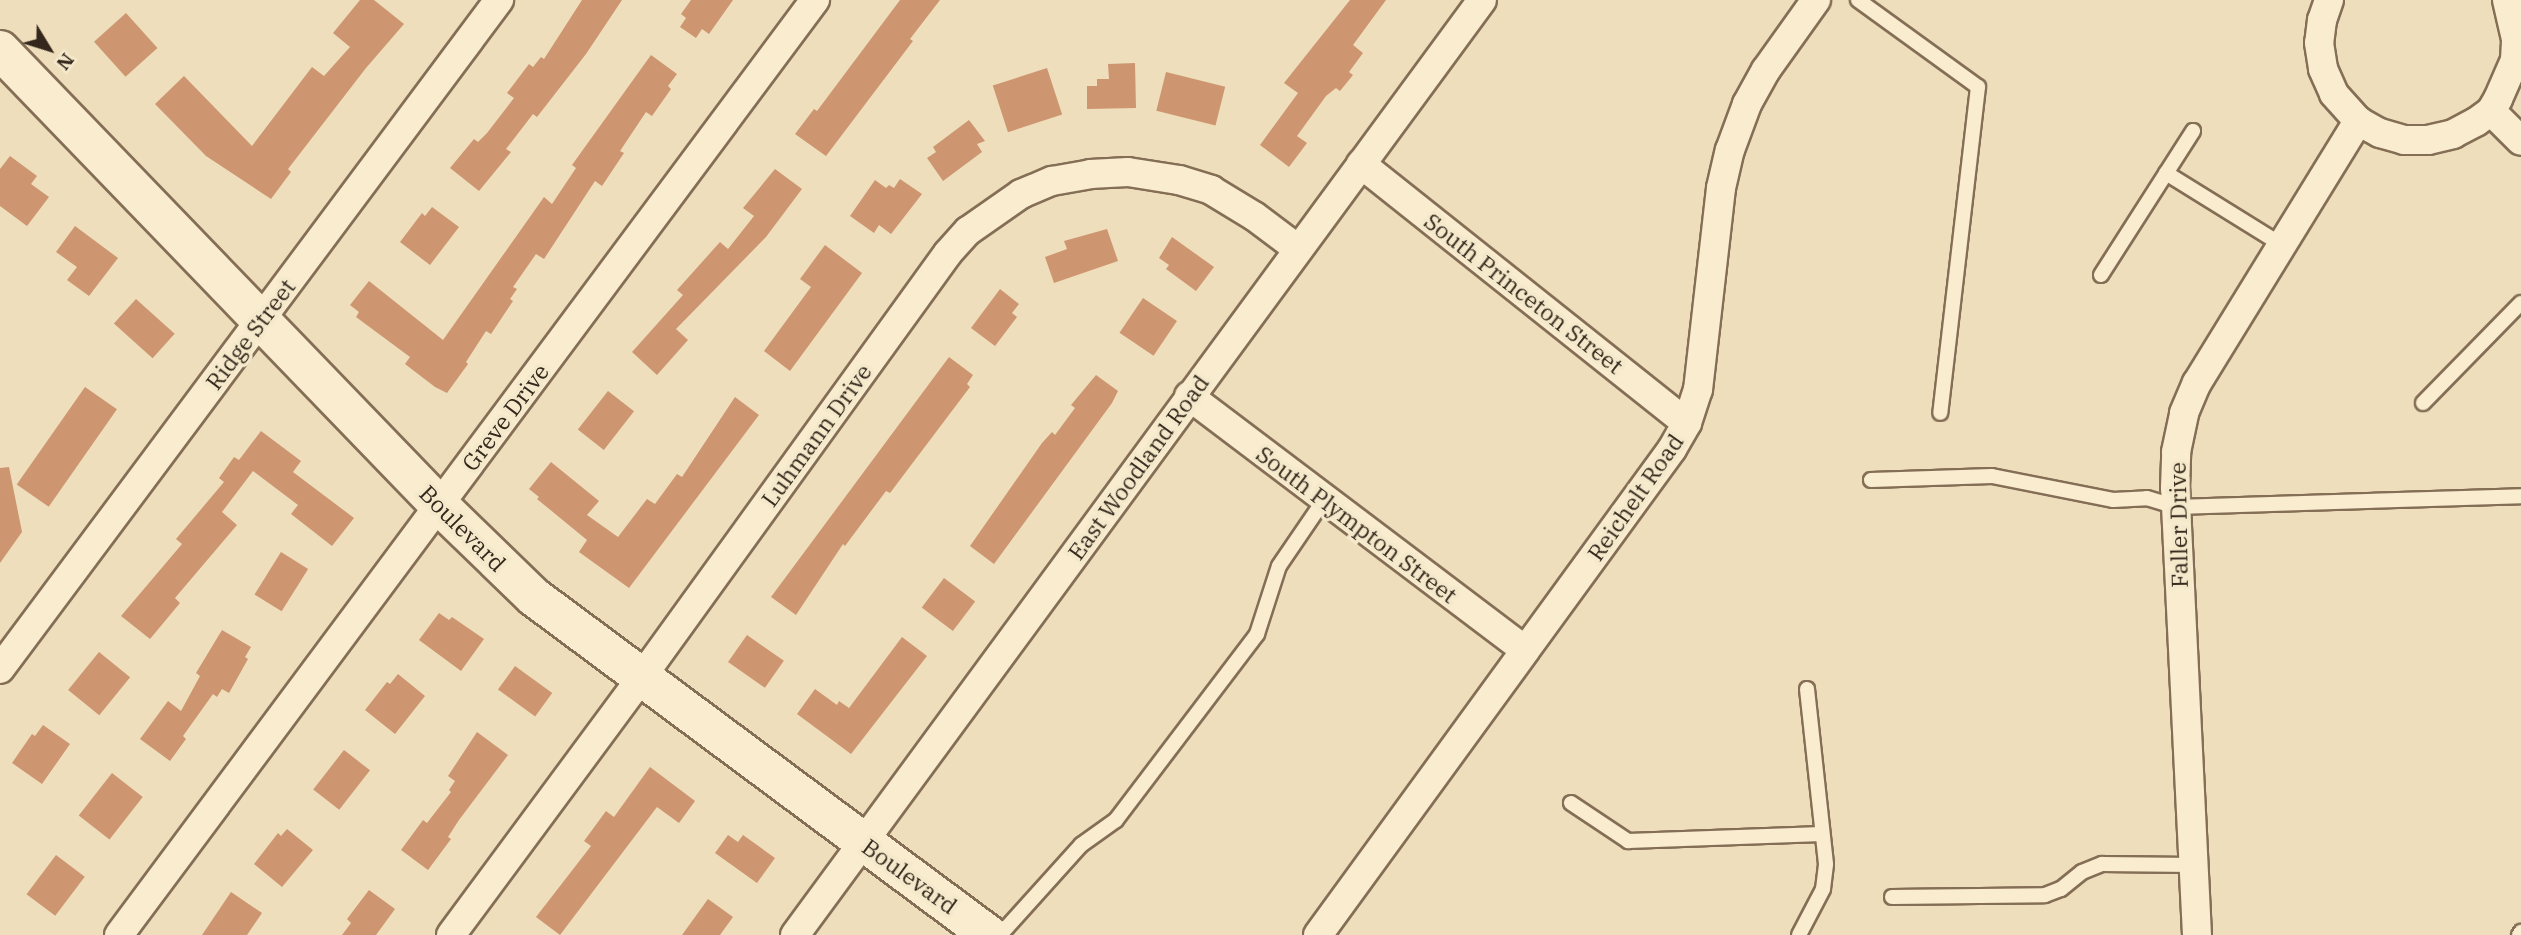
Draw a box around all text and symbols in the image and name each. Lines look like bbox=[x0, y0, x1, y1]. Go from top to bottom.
north arrow bbox=[14, 14, 84, 84]
text: N bbox=[51, 49, 80, 75]
street label: South Princeton Street bbox=[1419, 207, 1629, 379]
street label: Ridge Street bbox=[199, 273, 301, 395]
street label: Greve Drive bbox=[456, 358, 554, 476]
street label: Luhmann Drive bbox=[755, 358, 877, 512]
street label: East Woodland Road bbox=[1062, 369, 1214, 565]
street label: Reichelt Road bbox=[1581, 428, 1689, 566]
street label: South Plympton Street bbox=[1251, 440, 1463, 608]
street label: Faller Drive bbox=[2163, 462, 2193, 588]
street label: Boulevard bbox=[414, 479, 512, 577]
street label: Boulevard bbox=[857, 832, 963, 920]

